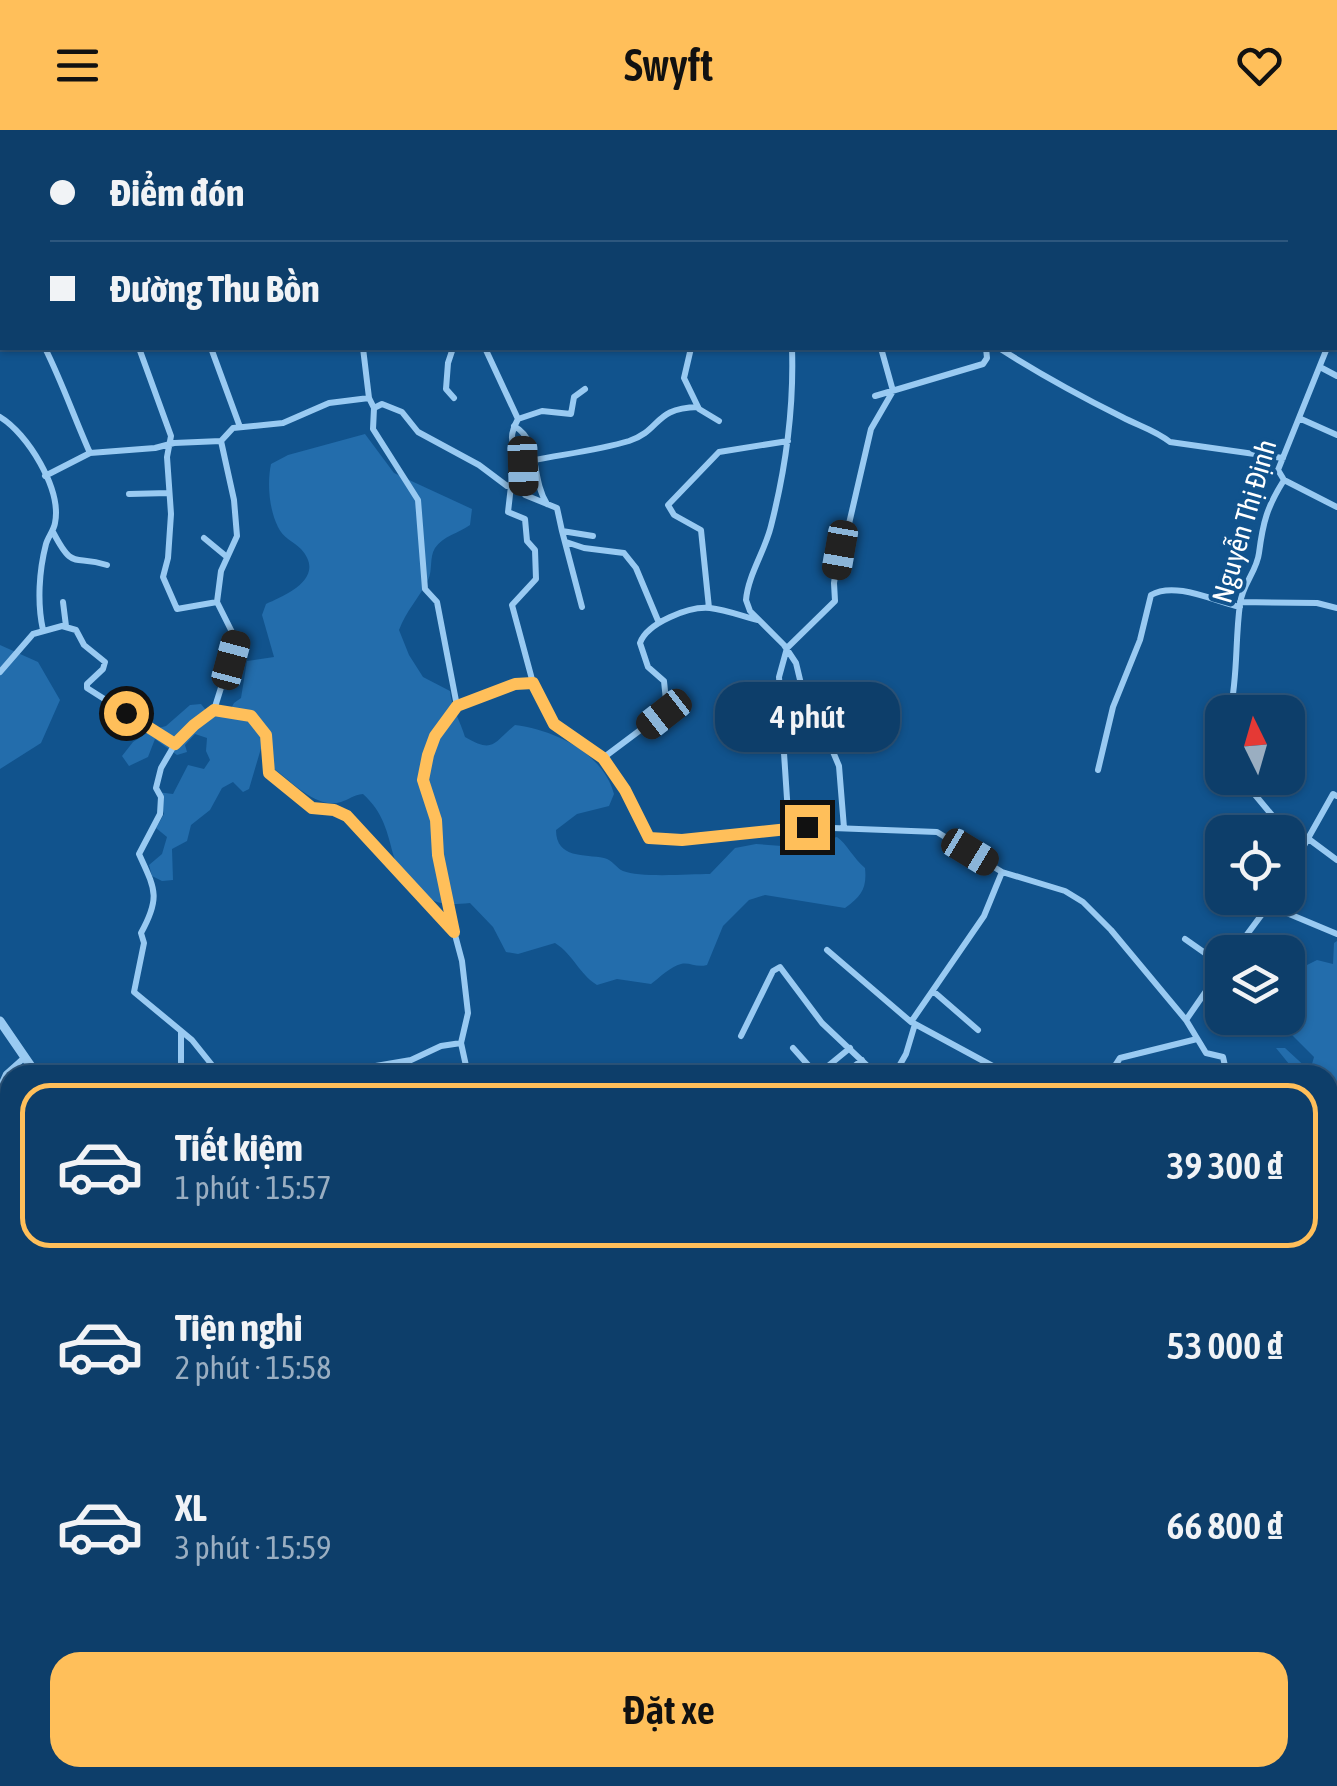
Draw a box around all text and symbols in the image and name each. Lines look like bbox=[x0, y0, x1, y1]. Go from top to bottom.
icon: menu bbox=[50, 38, 105, 93]
icon: heart bbox=[1232, 38, 1287, 93]
text: Swyft bbox=[624, 39, 713, 91]
text: Điểm đón bbox=[110, 171, 244, 214]
text: Đường Thu Bồn bbox=[110, 267, 320, 310]
car bbox=[507, 435, 539, 497]
street label: Nguyễn Thị Định bbox=[1205, 436, 1283, 606]
car bbox=[820, 518, 860, 582]
car bbox=[209, 627, 253, 693]
callout: 4 phút bbox=[714, 682, 900, 752]
car bbox=[631, 684, 697, 744]
route start bbox=[104, 691, 149, 736]
north arrow bbox=[1205, 695, 1305, 795]
map controls bbox=[1205, 695, 1305, 1035]
text: 4 phút bbox=[770, 698, 845, 735]
route end bbox=[785, 805, 830, 850]
button: locate bbox=[1205, 815, 1305, 915]
car bbox=[937, 824, 1003, 880]
button: layers bbox=[1205, 935, 1305, 1035]
icon: car bbox=[55, 1121, 145, 1211]
text: Tiết kiệm bbox=[175, 1126, 303, 1169]
text: 39 300 ₫ bbox=[1167, 1144, 1283, 1187]
text: 1 phút · 15:57 bbox=[175, 1169, 331, 1206]
icon: car bbox=[55, 1301, 145, 1391]
text: Tiện nghi bbox=[175, 1306, 303, 1349]
text: 53 000 ₫ bbox=[1167, 1324, 1283, 1367]
text: 2 phút · 15:58 bbox=[175, 1349, 331, 1386]
icon: car bbox=[55, 1481, 145, 1571]
text: XL bbox=[175, 1486, 207, 1529]
text: 66 800 ₫ bbox=[1167, 1504, 1283, 1547]
text: 3 phút · 15:59 bbox=[175, 1529, 331, 1566]
button: Đặt xe bbox=[50, 1652, 1288, 1767]

